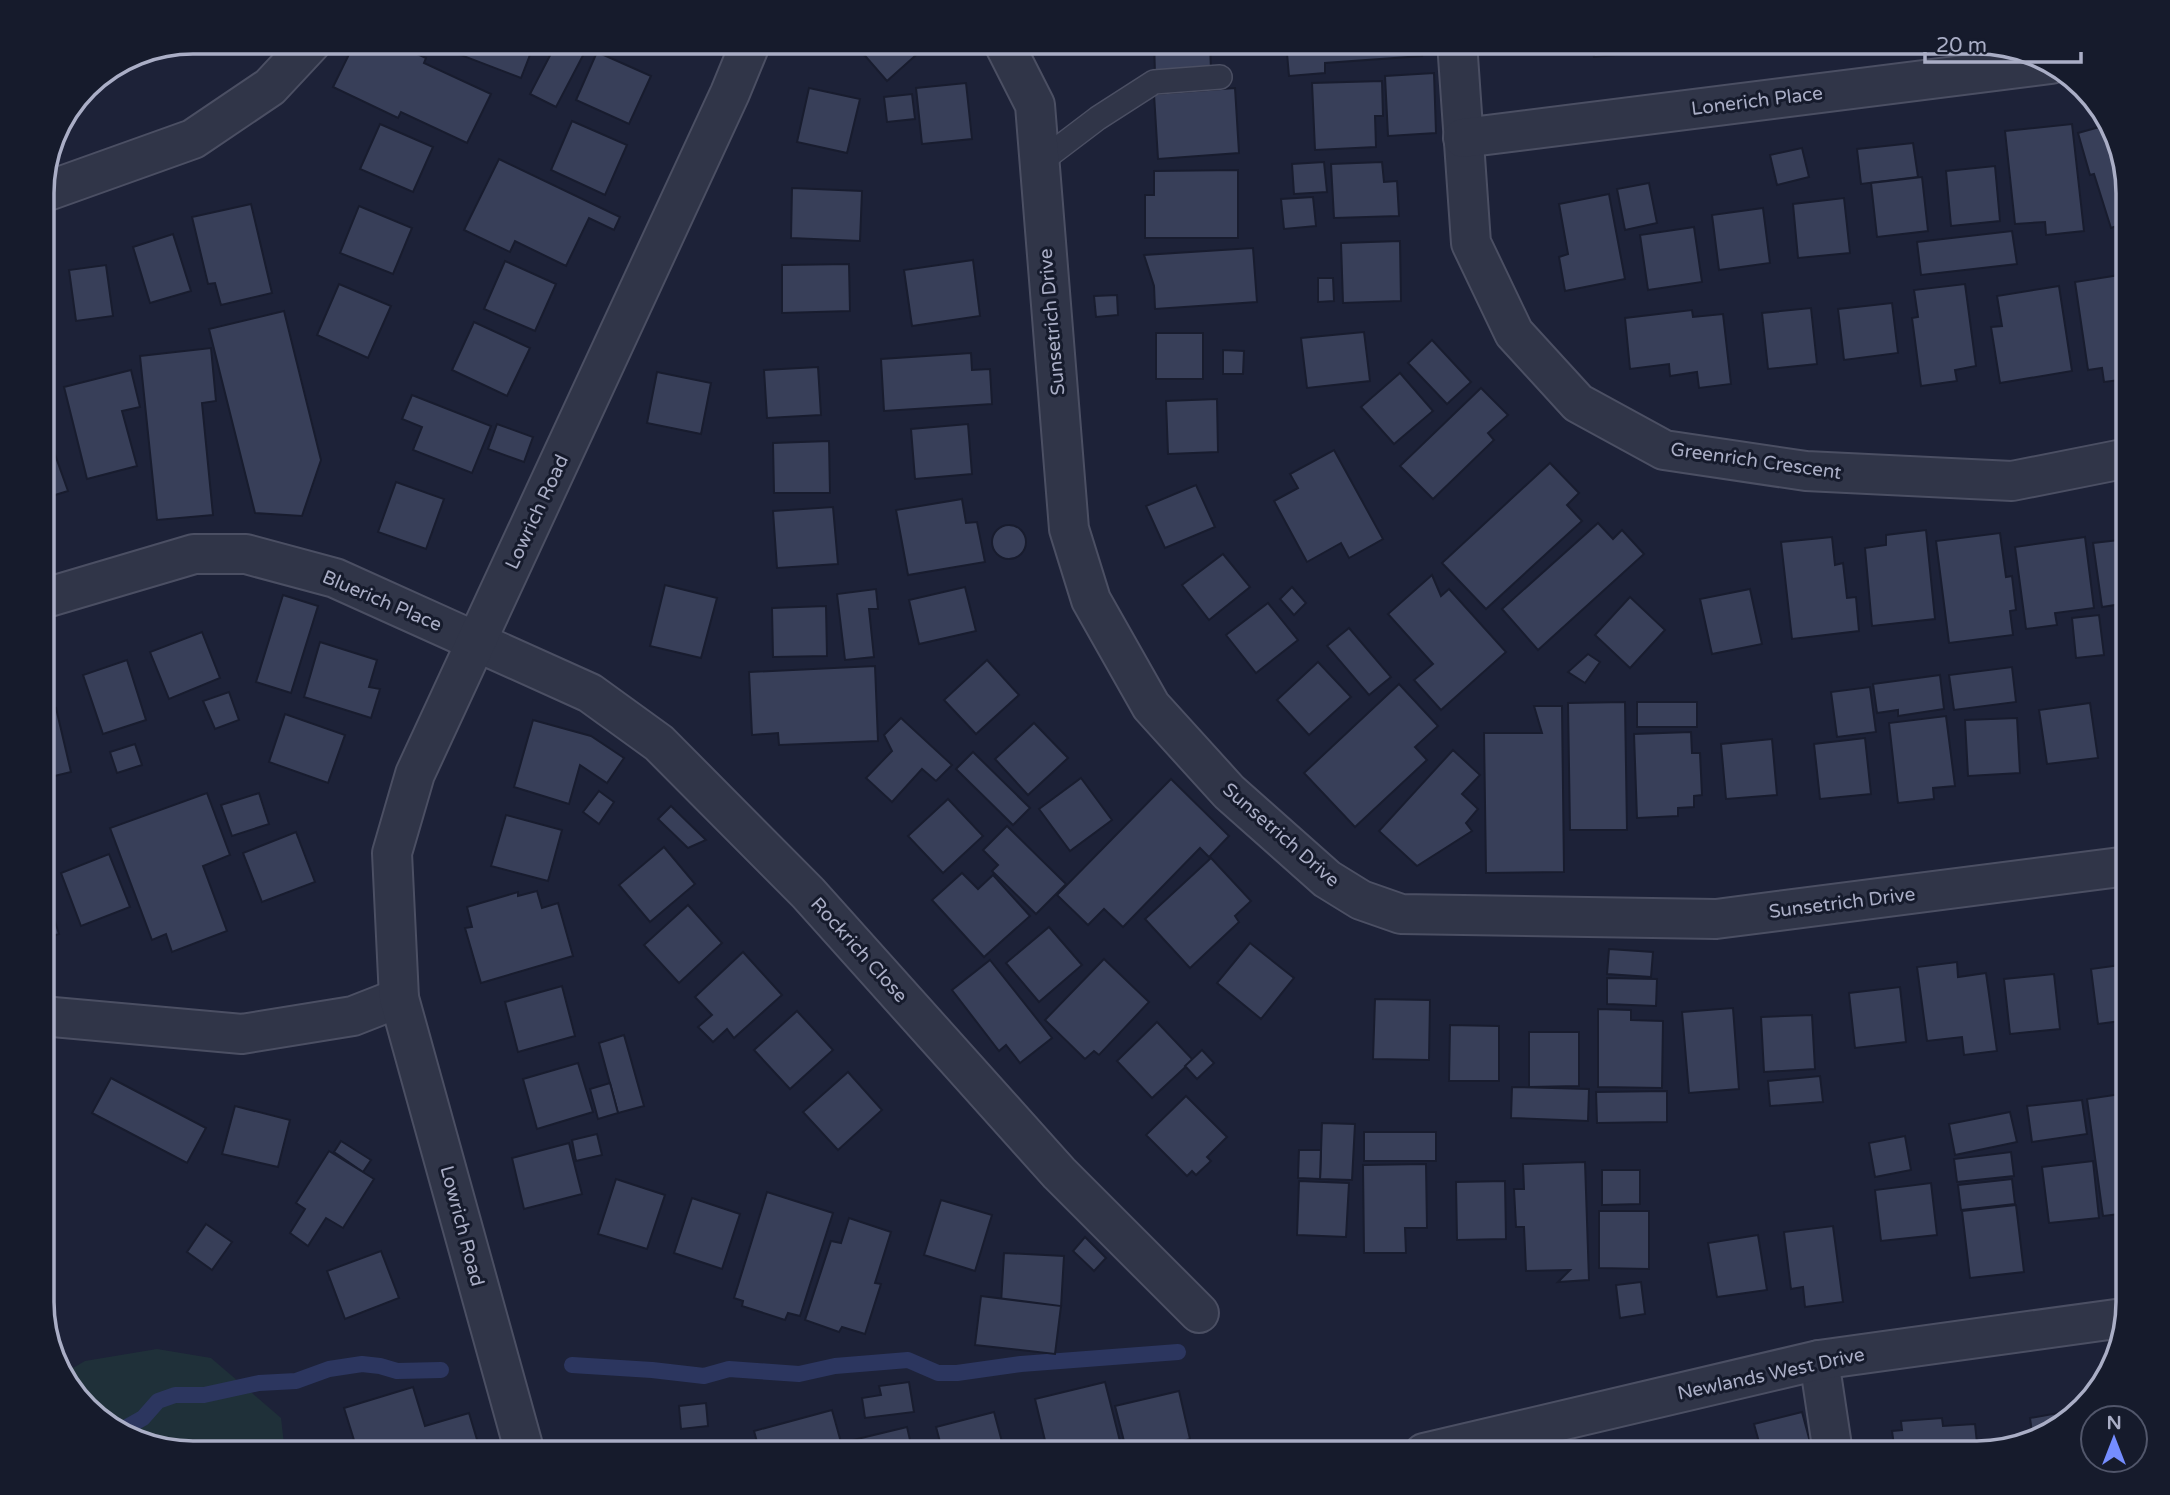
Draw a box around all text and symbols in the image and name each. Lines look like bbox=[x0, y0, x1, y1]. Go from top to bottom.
scale bar bbox=[1925, 21, 2081, 65]
text: 20 m bbox=[1936, 33, 1987, 58]
street label: Lonerich Place bbox=[1690, 82, 1824, 120]
street label: Sunsetrich Drive bbox=[1035, 248, 1069, 396]
street label: Greenrich Crescent bbox=[1669, 438, 1843, 484]
street label: Lowrich Road bbox=[501, 451, 573, 573]
street label: Bluerich Place bbox=[319, 566, 445, 636]
street label: Sunsetrich Drive bbox=[1218, 778, 1344, 892]
street label: Sunsetrich Drive bbox=[1768, 883, 1916, 923]
street label: Rockrich Close bbox=[806, 893, 912, 1007]
street label: Lowrich Road bbox=[435, 1163, 489, 1289]
street label: Newlands West Drive bbox=[1675, 1343, 1867, 1405]
north arrow bbox=[2079, 1404, 2149, 1474]
text: N bbox=[2106, 1412, 2122, 1434]

